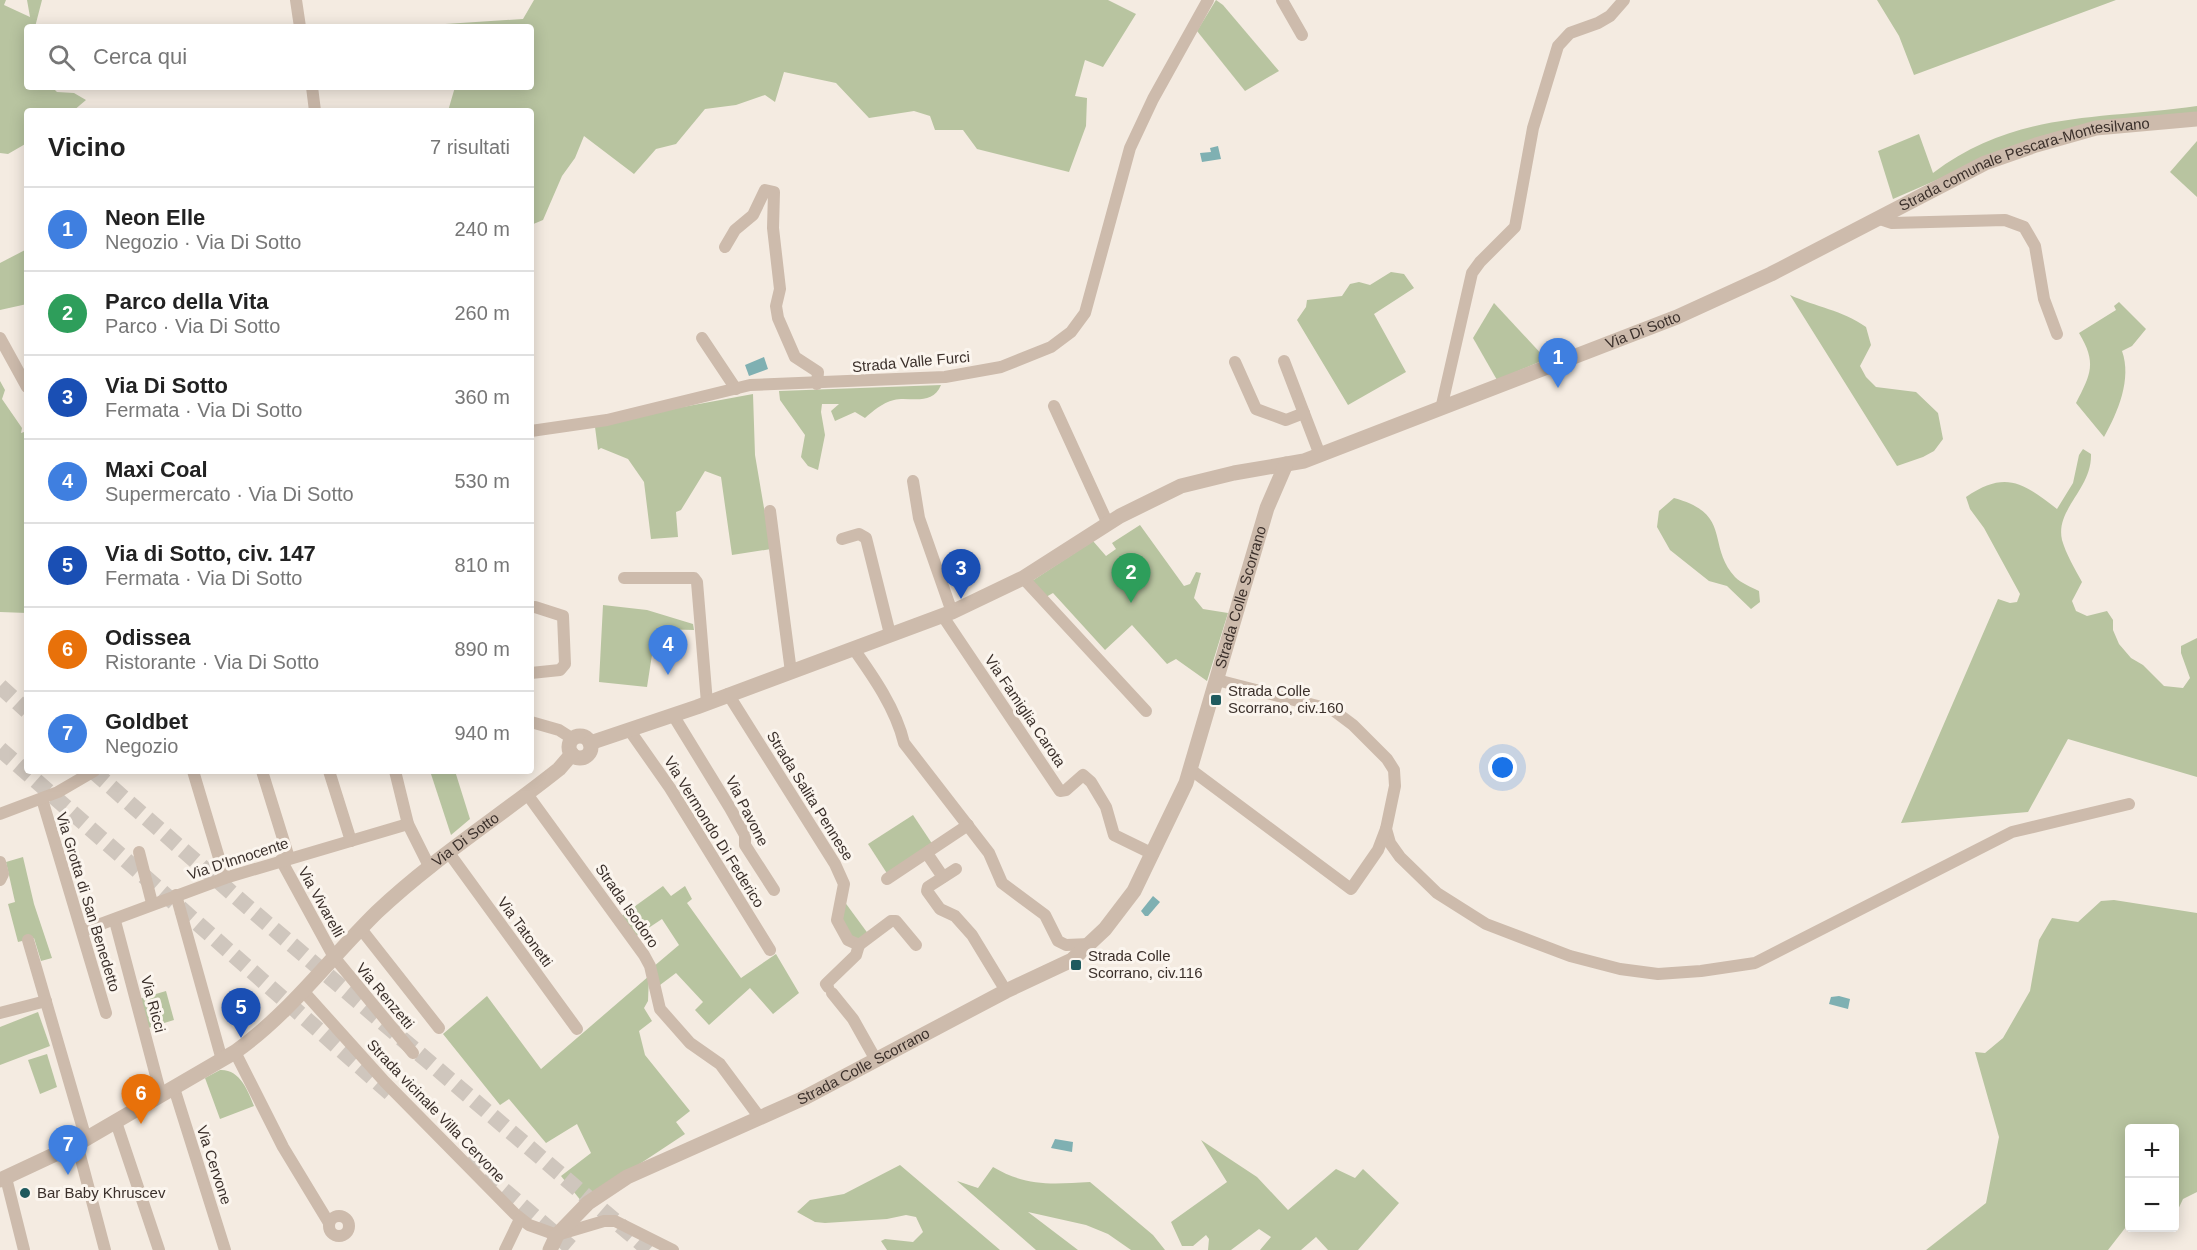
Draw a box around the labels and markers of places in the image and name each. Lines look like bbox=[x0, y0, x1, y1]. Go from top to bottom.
pin: 1 bbox=[1538, 338, 1578, 388]
pin: 3 bbox=[942, 550, 980, 599]
pin: 2 bbox=[1112, 554, 1150, 603]
pin: 4 bbox=[648, 626, 688, 675]
place label: Strada Colle Scorrano, civ.160 bbox=[1228, 682, 1344, 716]
marker: Strada Colle Scorrano, civ.160 bbox=[1209, 693, 1223, 707]
place label: Strada Colle Scorrano, civ.116 bbox=[1088, 947, 1203, 981]
marker: Strada Colle Scorrano, civ.116 bbox=[1069, 958, 1083, 972]
pin: 5 bbox=[222, 988, 260, 1038]
pin: 6 bbox=[122, 1074, 160, 1124]
pin: 7 bbox=[48, 1126, 88, 1175]
place label: Bar Baby Khruscev bbox=[37, 1184, 166, 1201]
marker: Bar Baby Khruscev bbox=[18, 1186, 32, 1200]

